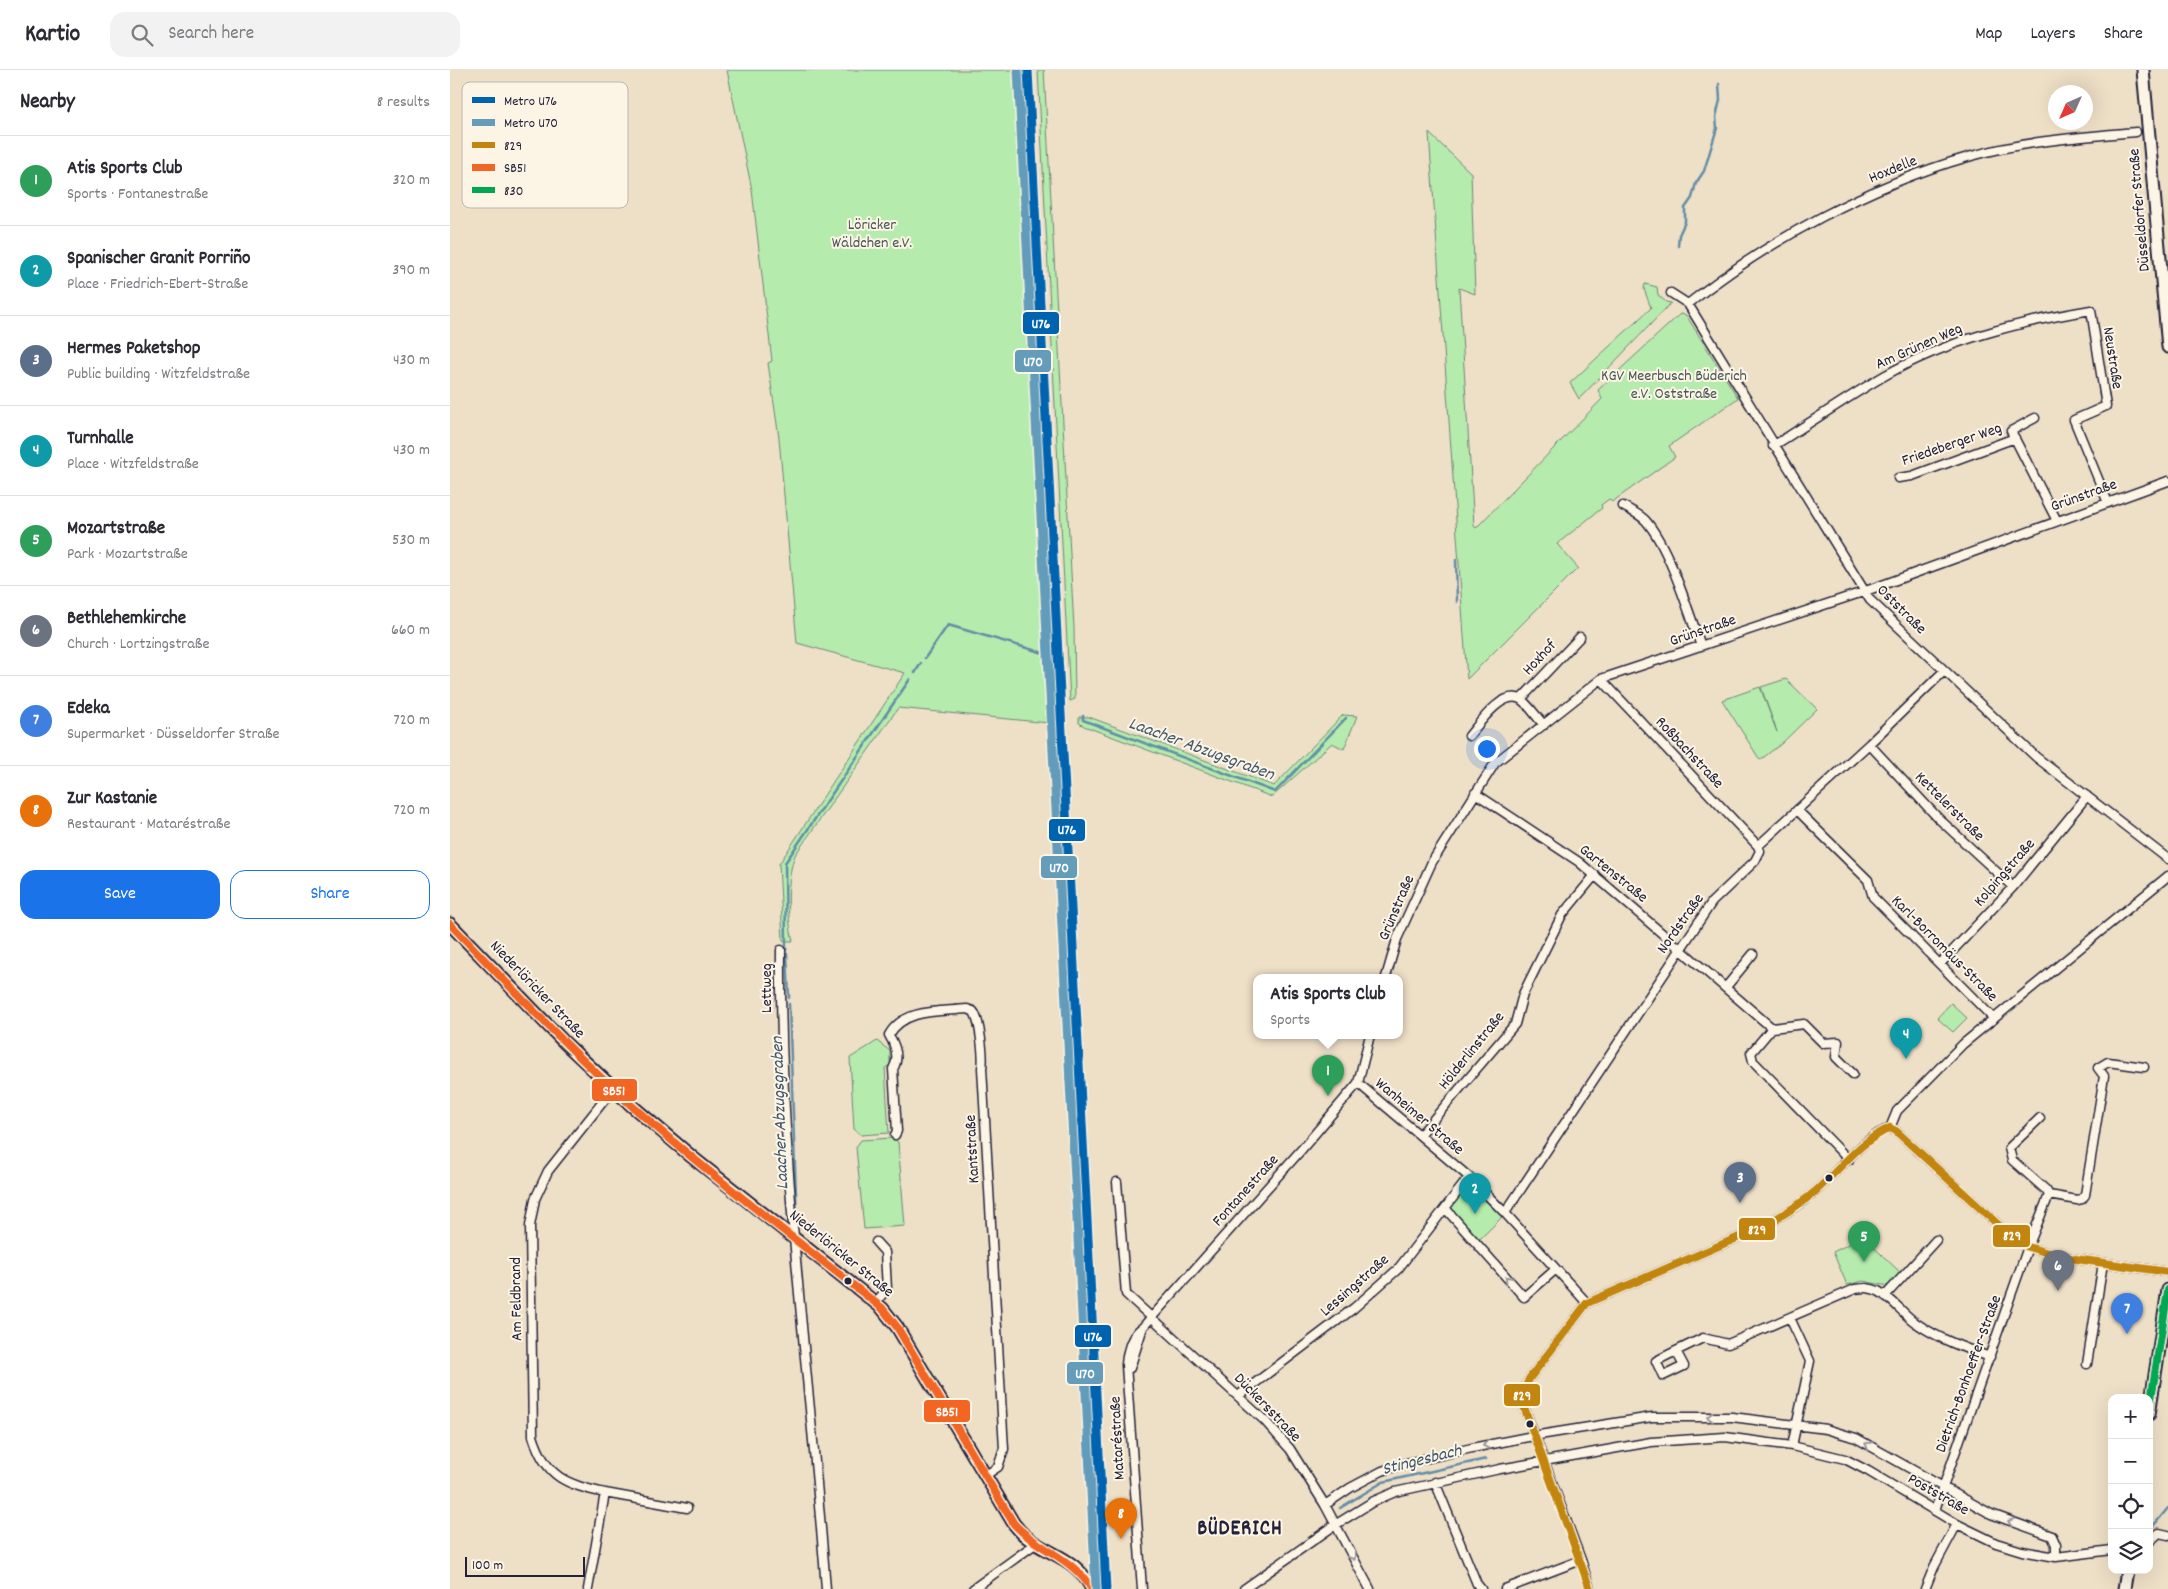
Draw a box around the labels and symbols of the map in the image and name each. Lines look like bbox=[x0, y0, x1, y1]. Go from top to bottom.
legend bbox=[462, 82, 628, 208]
north arrow bbox=[2048, 85, 2093, 130]
text: Metro U76 bbox=[504, 92, 557, 112]
text: Metro U70 bbox=[504, 114, 558, 134]
text: 829 bbox=[504, 137, 522, 157]
street label: Düsseldorfer Straße bbox=[2123, 148, 2157, 272]
street label: Hoxdelle bbox=[1865, 150, 1921, 190]
text: SB51 bbox=[504, 159, 526, 179]
text: 830 bbox=[504, 182, 523, 202]
park label: Löricker Wäldchen e.V. bbox=[832, 214, 912, 255]
line badge: U76 bbox=[1022, 311, 1060, 335]
text: U76 bbox=[1032, 315, 1051, 335]
street label: Am Grünen Weg bbox=[1872, 318, 1966, 376]
street label: Neustraße bbox=[2096, 325, 2128, 391]
line badge: U70 bbox=[1014, 349, 1052, 373]
text: U70 bbox=[1023, 353, 1043, 373]
park label: KGV Meerbusch Büderich e.V. Oststraße bbox=[1601, 365, 1747, 406]
street label: Friedeberger Weg bbox=[1899, 417, 2005, 473]
street label: Grünstraße bbox=[2048, 473, 2120, 519]
street label: Oststraße bbox=[1871, 580, 1931, 640]
street label: Grünstraße bbox=[1667, 609, 1739, 653]
street label: Hoxhof bbox=[1517, 635, 1563, 681]
water label: Laacher Abzugsgraben bbox=[1125, 712, 1278, 788]
street label: Roßbachstraße bbox=[1649, 712, 1729, 794]
your location bbox=[1474, 736, 1500, 762]
street label: Kettelerstraße bbox=[1909, 767, 1989, 847]
line badge: U76 bbox=[1048, 818, 1086, 842]
text: U76 bbox=[1058, 821, 1077, 841]
street label: Kolpingstraße bbox=[1969, 834, 2041, 912]
street label: Gartenstraße bbox=[1574, 839, 1652, 909]
line badge: U70 bbox=[1040, 855, 1078, 879]
text: U70 bbox=[1049, 859, 1069, 879]
street label: Grünstraße bbox=[1373, 872, 1421, 944]
street label: Nordstraße bbox=[1652, 889, 1710, 959]
street label: Karl-Borromäus-Straße bbox=[1885, 890, 2003, 1008]
street label: Niederlöricker Straße bbox=[484, 936, 590, 1044]
street label: Lettweg bbox=[756, 963, 779, 1013]
street label: Hölderlinstraße bbox=[1433, 1007, 1511, 1095]
pin: 4 bbox=[1890, 1018, 1922, 1059]
water label: Laacher Abzugsgraben bbox=[766, 1035, 796, 1190]
pin: 1 bbox=[1312, 1055, 1344, 1096]
street label: Wanheimer Straße bbox=[1369, 1073, 1469, 1161]
line badge: SB51 bbox=[591, 1078, 638, 1102]
text: SB51 bbox=[603, 1082, 625, 1102]
street label: Kantstraße bbox=[960, 1114, 986, 1184]
street label: Fontanestraße bbox=[1207, 1150, 1285, 1232]
pin: 3 bbox=[1724, 1162, 1756, 1203]
pin: 2 bbox=[1459, 1173, 1491, 1214]
unlabelled marker bbox=[1824, 1173, 1834, 1183]
street label: Niederlöricker Straße bbox=[784, 1205, 898, 1303]
line badge: 829 bbox=[1738, 1217, 1776, 1241]
text: 829 bbox=[1748, 1221, 1766, 1241]
pin: 5 bbox=[1848, 1221, 1880, 1262]
line badge: 829 bbox=[1992, 1224, 2031, 1248]
text: 829 bbox=[2003, 1227, 2021, 1247]
street label: Lessingstraße bbox=[1315, 1249, 1395, 1323]
pin: 6 bbox=[2042, 1250, 2074, 1291]
street label: Am Feldbrand bbox=[505, 1257, 529, 1341]
unlabelled marker bbox=[843, 1276, 853, 1286]
one-way arrow bbox=[1506, 1276, 1514, 1285]
street label: Dietrich-Bonhoeffer-Straße bbox=[1930, 1292, 2008, 1456]
pin: 7 bbox=[2111, 1293, 2143, 1334]
line badge: U76 bbox=[1074, 1324, 1112, 1348]
text: U76 bbox=[1084, 1328, 1103, 1348]
line badge: U70 bbox=[1066, 1361, 1104, 1385]
text: U70 bbox=[1075, 1365, 1095, 1385]
street label: Dückersstraße bbox=[1228, 1368, 1306, 1448]
line badge: 829 bbox=[1503, 1383, 1541, 1407]
text: 829 bbox=[1513, 1387, 1531, 1407]
street label: Mataréstraße bbox=[1104, 1396, 1132, 1480]
line badge: SB51 bbox=[923, 1399, 971, 1423]
text: SB51 bbox=[936, 1403, 958, 1423]
one-way arrow bbox=[1706, 1412, 1714, 1422]
unlabelled marker bbox=[1525, 1419, 1535, 1429]
water label: Stingesbach bbox=[1380, 1439, 1465, 1483]
one-way arrow bbox=[1481, 1440, 1490, 1450]
one-way arrow bbox=[1865, 1441, 1874, 1451]
street label: Poststraße bbox=[1903, 1468, 1973, 1522]
pin: 8 bbox=[1105, 1498, 1137, 1539]
district label: BÜDERICH bbox=[1197, 1515, 1283, 1545]
one-way arrow bbox=[2007, 1518, 2016, 1528]
one-way arrow bbox=[1347, 1552, 1357, 1561]
scale bar bbox=[465, 1554, 585, 1577]

